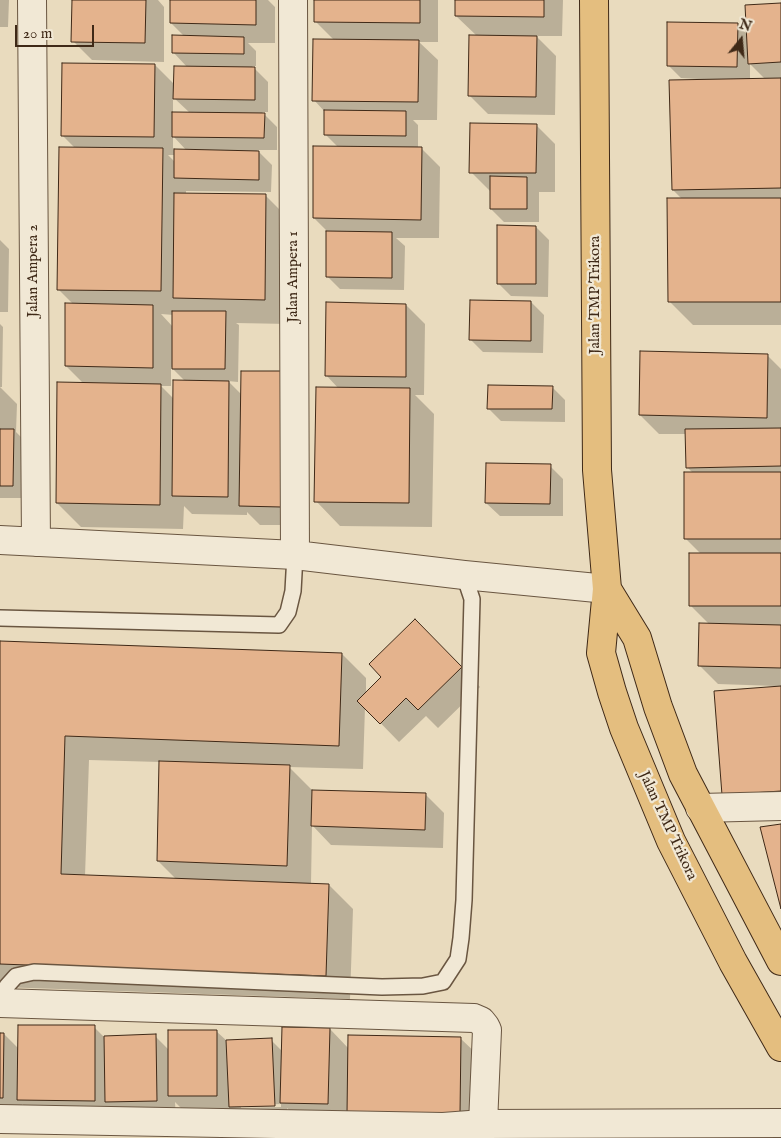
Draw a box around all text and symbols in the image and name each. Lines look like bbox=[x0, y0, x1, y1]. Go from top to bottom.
scale bar bbox=[18, 15, 96, 47]
north arrow bbox=[716, 15, 766, 65]
text: N bbox=[737, 15, 754, 36]
text: 20 m bbox=[23, 24, 52, 43]
street label: Jalan Ampera 2 bbox=[25, 224, 43, 318]
street label: Jalan Ampera 1 bbox=[285, 231, 303, 323]
street label: Jalan TMP Trikora bbox=[587, 236, 605, 354]
street label: Jalan TMP Trikora bbox=[634, 769, 700, 883]

